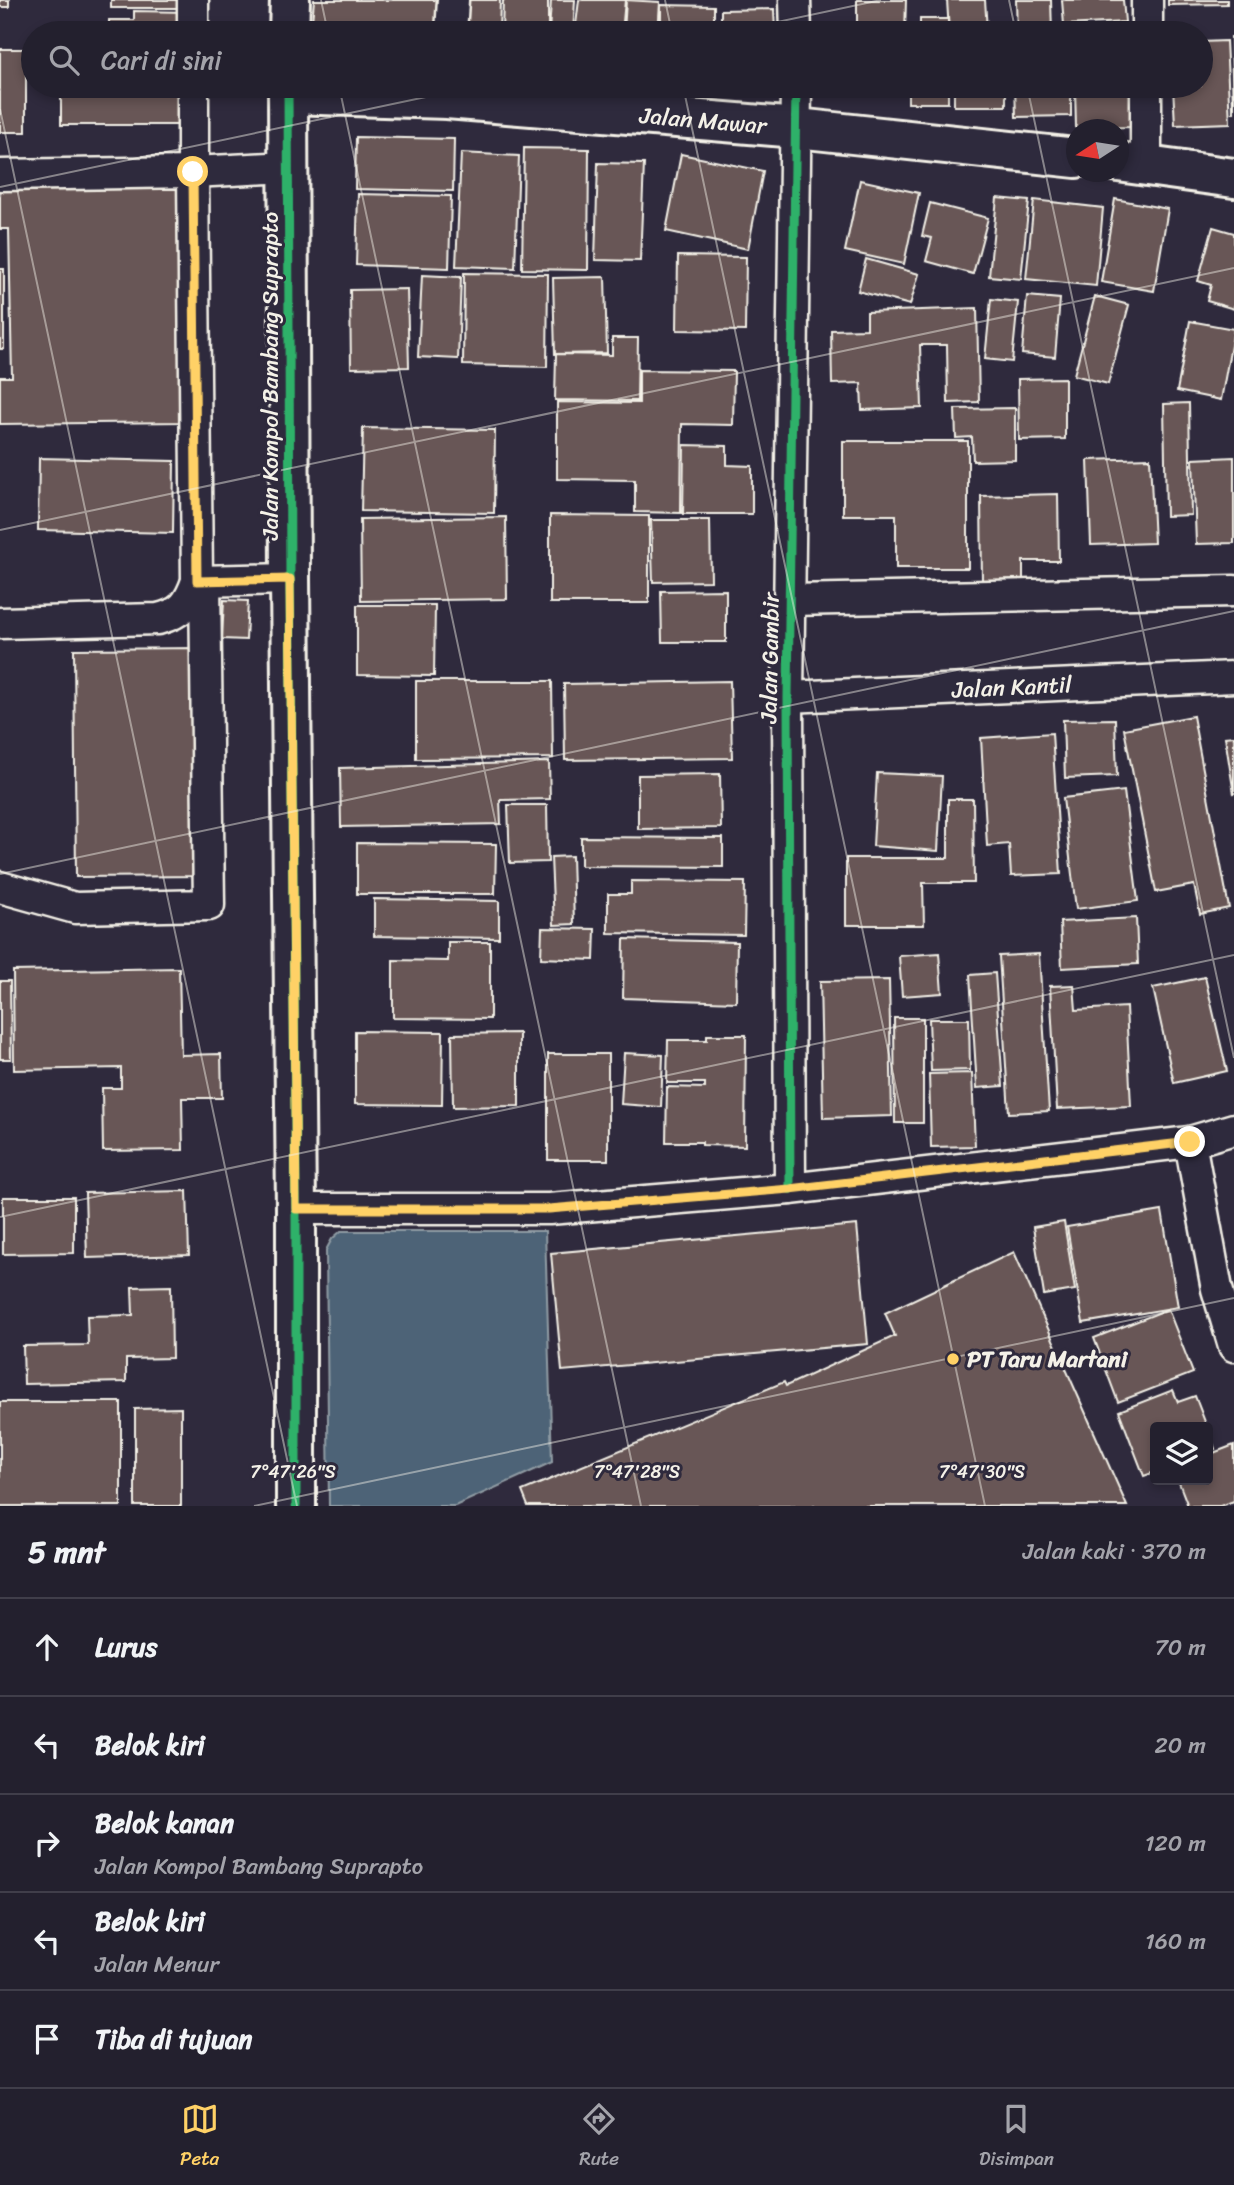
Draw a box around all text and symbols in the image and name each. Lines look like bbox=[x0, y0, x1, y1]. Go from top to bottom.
search box bbox=[21, 21, 1213, 98]
text: Cari di sini bbox=[101, 37, 222, 83]
icon: search bbox=[45, 41, 83, 79]
street label: Jalan Mawar bbox=[637, 94, 770, 146]
north arrow bbox=[1066, 119, 1129, 182]
route start bbox=[177, 156, 208, 187]
street label: Jalan Kompol Bambang Suprapto bbox=[250, 212, 291, 541]
street label: Jalan Gambir bbox=[748, 591, 792, 725]
street label: Jalan Kantil bbox=[950, 664, 1073, 710]
route end bbox=[1174, 1126, 1205, 1157]
place label: PT Taru Martani bbox=[967, 1339, 1129, 1380]
marker: PT Taru Martani bbox=[945, 1351, 961, 1367]
map controls bbox=[1150, 1422, 1213, 1485]
button: layers bbox=[1150, 1422, 1213, 1485]
text: 7°47'26"S bbox=[250, 1456, 336, 1488]
text: 7°47'28"S bbox=[594, 1456, 680, 1488]
text: 7°47'30"S bbox=[939, 1456, 1025, 1488]
text: 5 mnt bbox=[28, 1525, 105, 1579]
text: Jalan kaki · 370 m bbox=[1023, 1531, 1206, 1572]
text: Lurus bbox=[95, 1624, 158, 1670]
text: 70 m bbox=[1155, 1627, 1206, 1668]
icon: ahead bbox=[28, 1628, 66, 1666]
text: Belok kiri bbox=[95, 1722, 205, 1768]
text: 20 m bbox=[1155, 1725, 1206, 1766]
icon: left bbox=[28, 1726, 66, 1764]
text: Belok kanan bbox=[95, 1800, 234, 1846]
text: 120 m bbox=[1145, 1823, 1206, 1864]
icon: right bbox=[28, 1824, 66, 1862]
text: Jalan Kompol Bambang Suprapto bbox=[95, 1846, 423, 1887]
text: Belok kiri bbox=[95, 1898, 205, 1944]
text: 160 m bbox=[1145, 1921, 1206, 1962]
icon: left bbox=[28, 1922, 66, 1960]
text: Jalan Menur bbox=[95, 1944, 219, 1985]
text: Tiba di tujuan bbox=[95, 2016, 252, 2062]
icon: arrive bbox=[28, 2020, 66, 2058]
tab: Peta bbox=[180, 2100, 219, 2175]
tab: Rute bbox=[579, 2100, 619, 2175]
tab: Disimpan bbox=[979, 2100, 1054, 2175]

